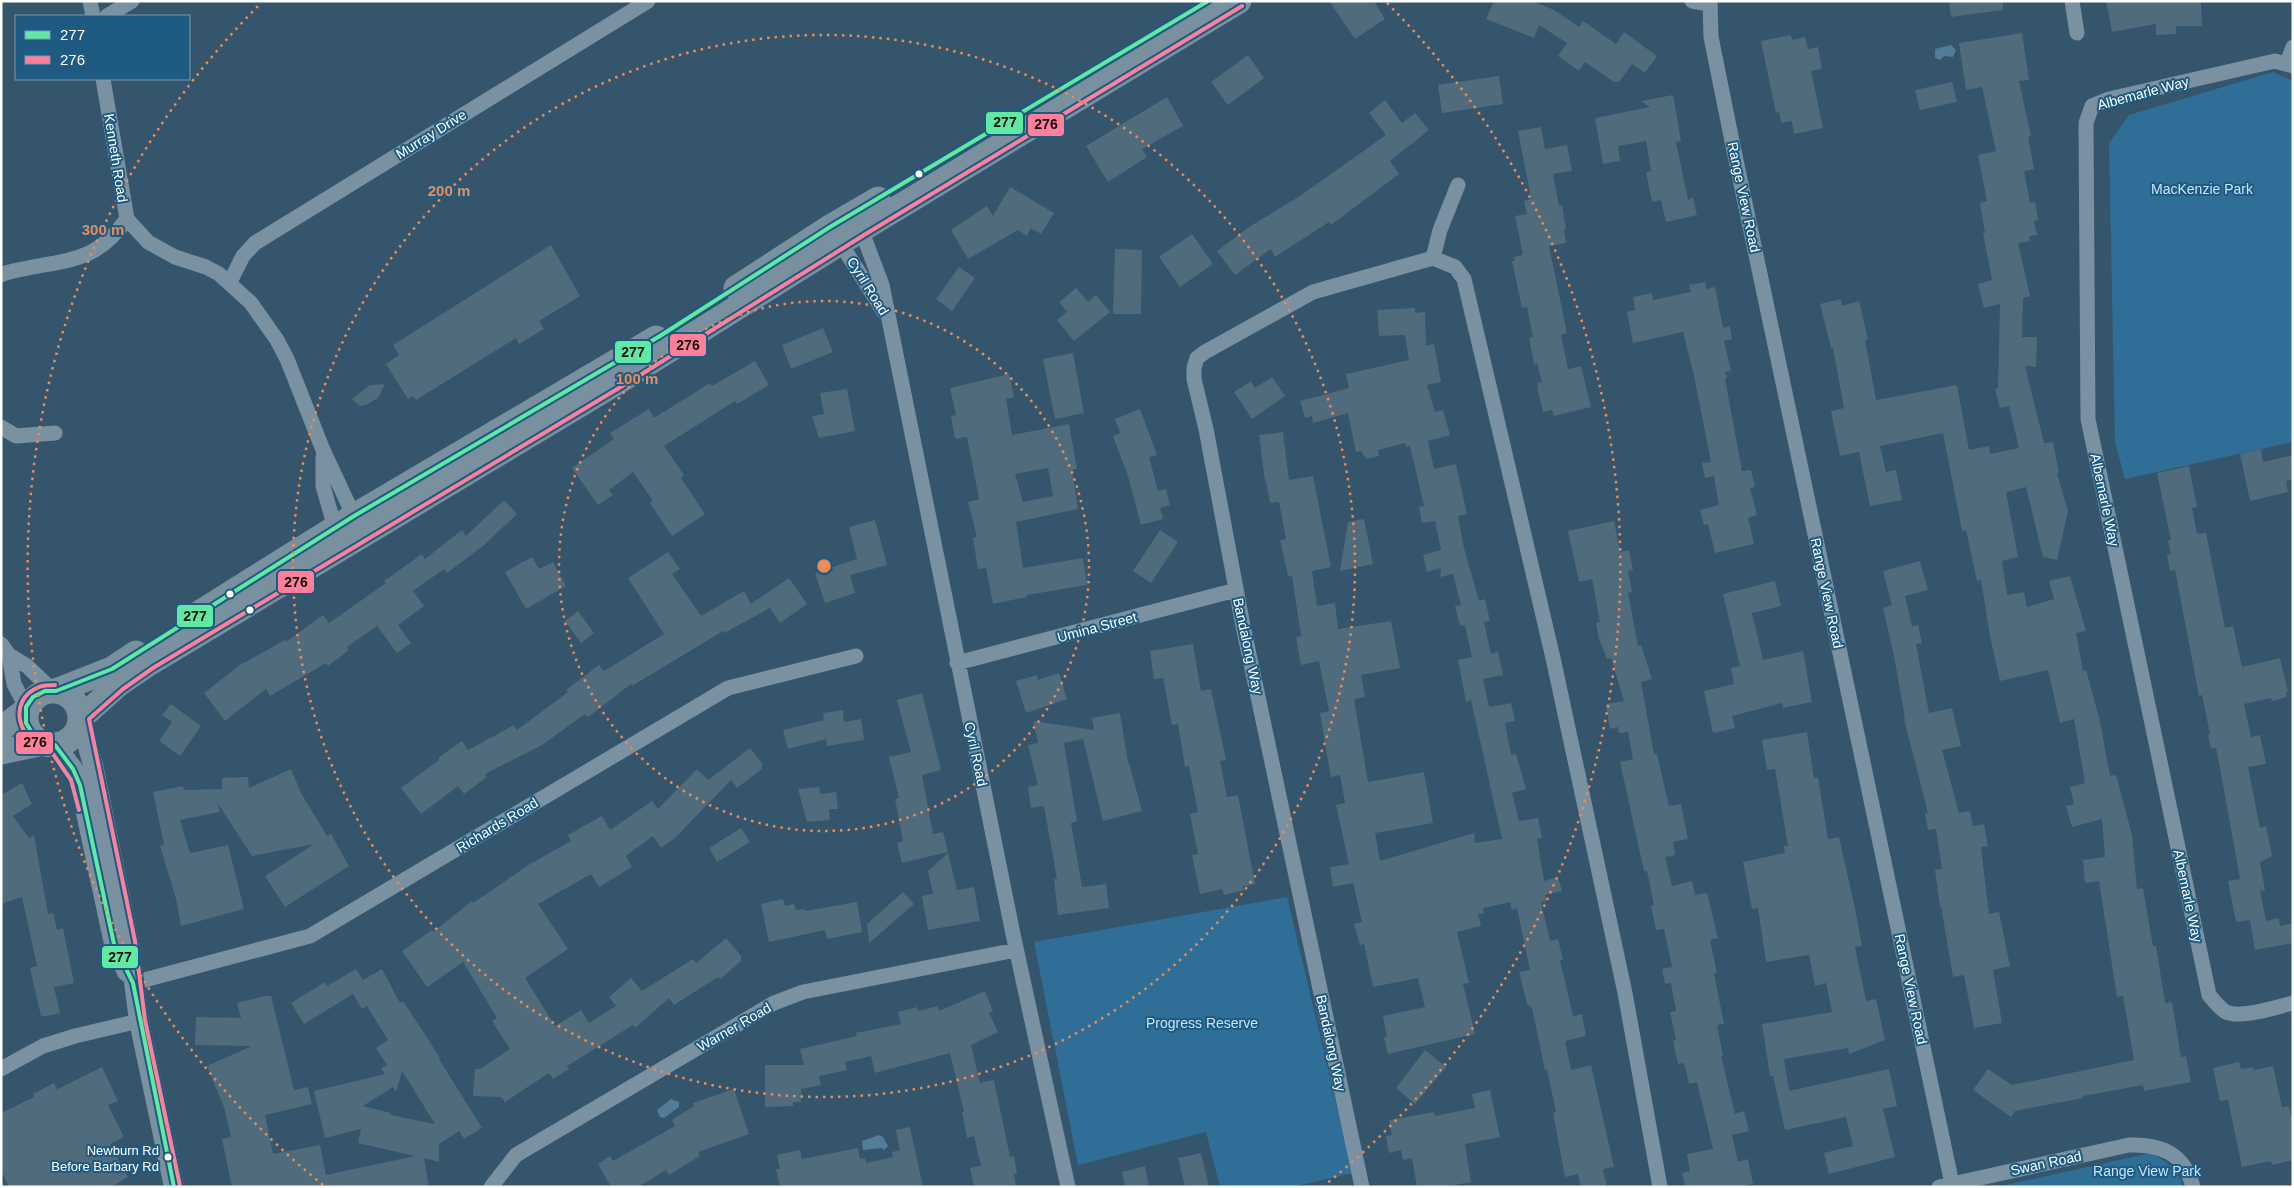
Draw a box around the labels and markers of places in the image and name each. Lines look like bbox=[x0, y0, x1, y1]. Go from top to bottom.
unlabelled marker bbox=[914, 169, 924, 179]
centre of rings bbox=[815, 557, 833, 575]
unlabelled marker bbox=[225, 589, 235, 599]
unlabelled marker bbox=[245, 605, 255, 615]
place label: Newburn Rd Before Barbary Rd bbox=[51, 1143, 159, 1174]
marker: Newburn Rd Before Barbary Rd bbox=[163, 1152, 173, 1162]

